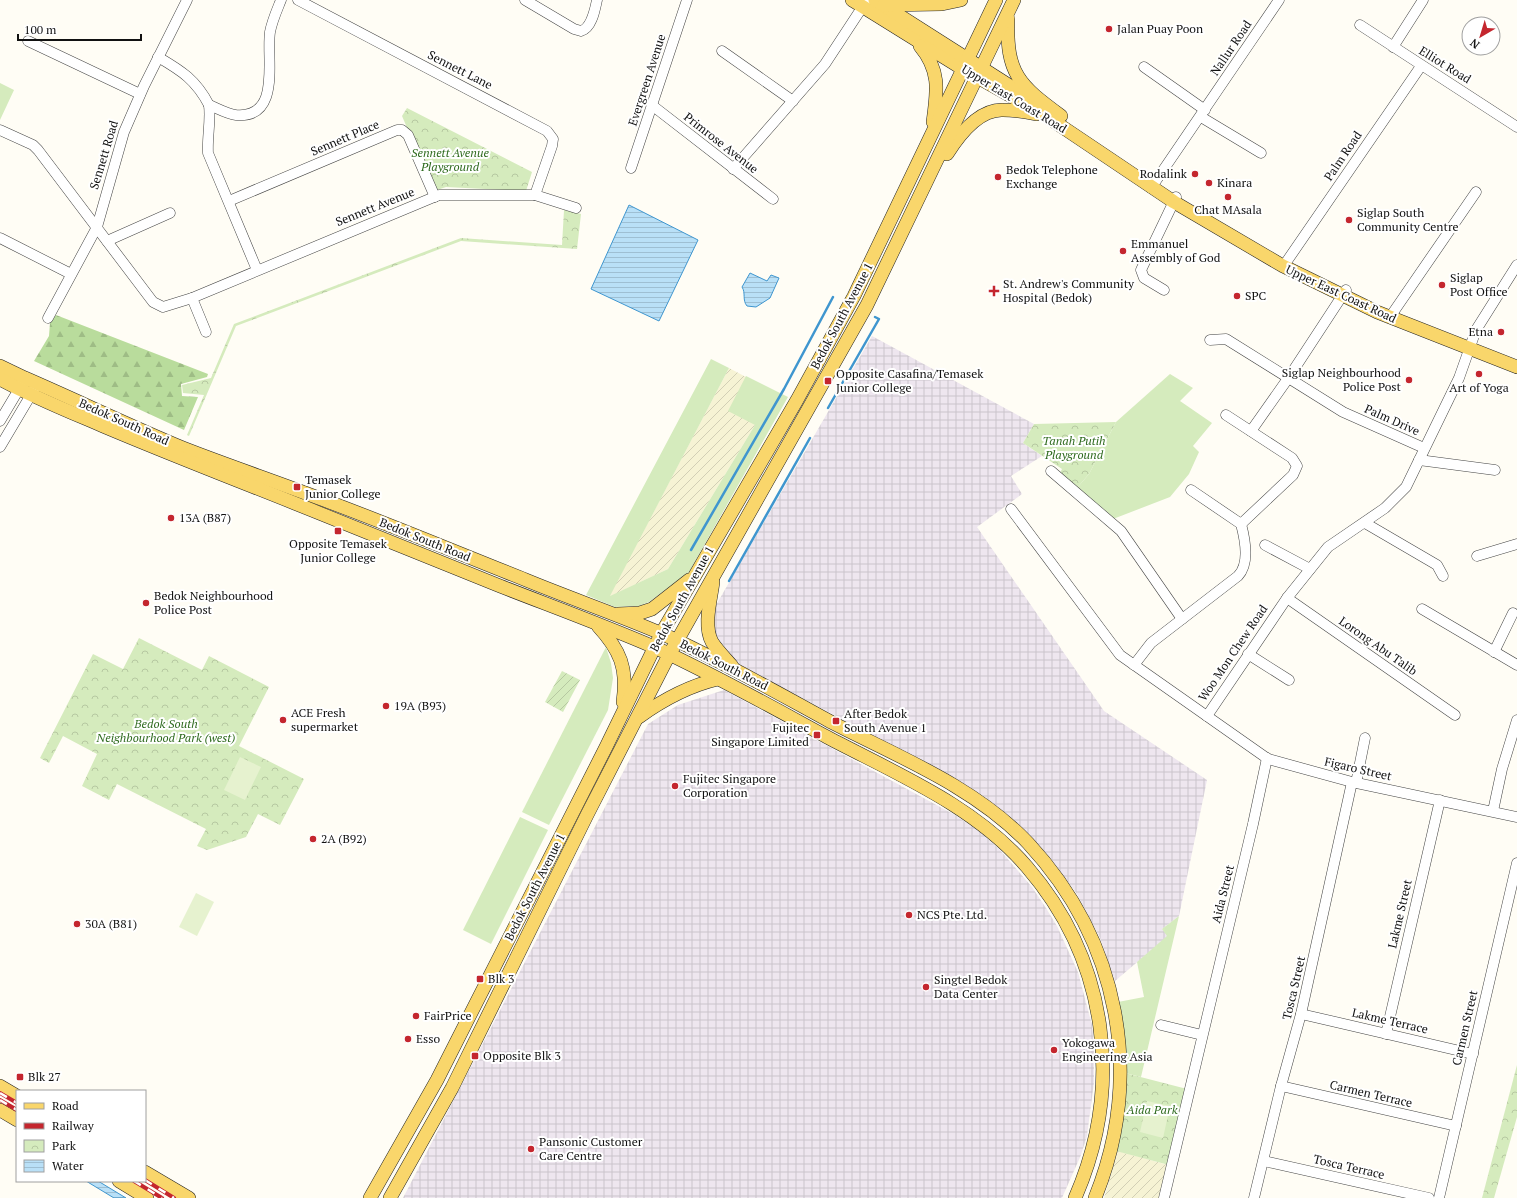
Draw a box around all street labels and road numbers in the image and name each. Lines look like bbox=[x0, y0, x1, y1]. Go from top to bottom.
street label: Nallur Road bbox=[1207, 17, 1255, 78]
street label: Evergreen Avenue bbox=[625, 32, 668, 128]
street label: Elliot Road bbox=[1416, 43, 1474, 87]
street label: Sennett Lane bbox=[425, 47, 495, 92]
street label: Upper East Coast Road bbox=[959, 61, 1070, 136]
street label: Primrose Avenue bbox=[681, 109, 761, 176]
street label: Sennett Place bbox=[308, 116, 381, 159]
street label: Sennett Road bbox=[86, 118, 121, 191]
street label: Palm Road bbox=[1320, 128, 1365, 183]
street label: Sennett Avenue bbox=[333, 184, 416, 229]
street label: Bedok South Avenue 1 bbox=[807, 260, 876, 372]
street label: Upper East Coast Road bbox=[1284, 261, 1399, 326]
street label: Bedok South Road bbox=[77, 395, 172, 448]
street label: Palm Drive bbox=[1362, 401, 1422, 438]
street label: Bedok South Road bbox=[377, 514, 473, 565]
street label: Bedok South Avenue 1 bbox=[646, 543, 717, 654]
street label: Woo Mon Chew Road bbox=[1195, 601, 1271, 704]
street label: Lorong Abu Talib bbox=[1336, 613, 1421, 678]
street label: Bedok South Road bbox=[678, 636, 771, 693]
street label: Figaro Street bbox=[1323, 753, 1394, 784]
street label: Bedok South Avenue 1 bbox=[501, 831, 568, 943]
street label: Aida Street bbox=[1208, 863, 1237, 925]
street label: Lakme Street bbox=[1384, 877, 1415, 950]
street label: Tosca Street bbox=[1279, 954, 1308, 1021]
street label: Carmen Street bbox=[1449, 988, 1481, 1067]
street label: Lakme Terrace bbox=[1351, 1004, 1430, 1037]
street label: Carmen Terrace bbox=[1328, 1077, 1414, 1110]
street label: Tosca Terrace bbox=[1312, 1151, 1386, 1182]

